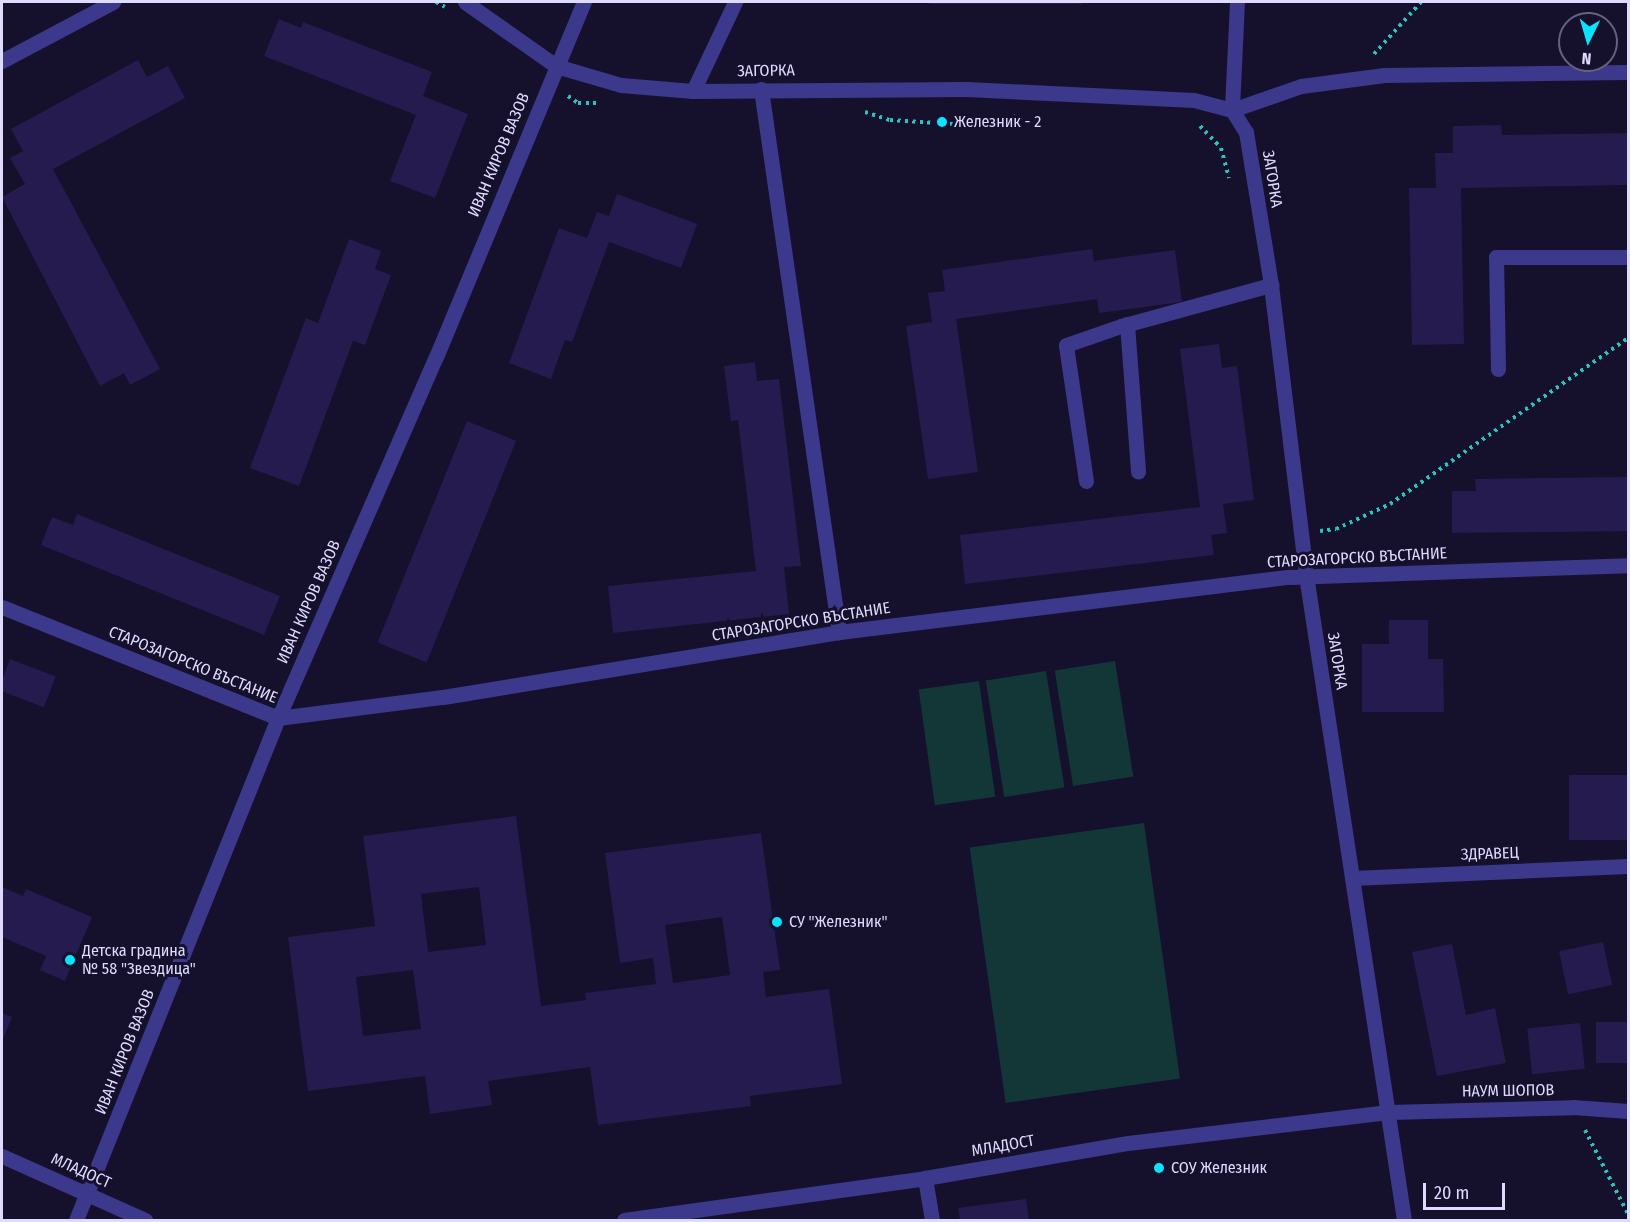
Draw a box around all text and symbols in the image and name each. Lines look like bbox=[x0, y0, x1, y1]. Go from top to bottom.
north arrow bbox=[1558, 12, 1618, 72]
text: N bbox=[1581, 49, 1592, 68]
street label: ЗАГОРКА bbox=[737, 61, 795, 81]
street label: ИВАН КИРОВ ВАЗОВ bbox=[464, 90, 534, 220]
place label: Железник - 2 bbox=[954, 112, 1041, 132]
marker: Железник - 2 bbox=[935, 115, 949, 129]
street label: ЗАГОРКА bbox=[1258, 149, 1286, 209]
street label: ИВАН КИРОВ ВАЗОВ bbox=[273, 537, 345, 667]
street label: СТАРОЗАГОРСКО ВЪСТАНИЕ bbox=[1266, 544, 1448, 572]
street label: СТАРОЗАГОРСКО ВЪСТАНИЕ bbox=[710, 598, 892, 646]
street label: СТАРОЗАГОРСКО ВЪСТАНИЕ bbox=[106, 622, 280, 708]
street label: ЗАГОРКА bbox=[1323, 631, 1351, 691]
street label: ЗДРАВЕЦ bbox=[1461, 843, 1519, 865]
place label: СУ "Железник" bbox=[789, 912, 888, 932]
marker: СУ "Железник" bbox=[770, 915, 784, 929]
place label: Детска градина № 58 "Звездица" bbox=[82, 941, 196, 979]
marker: Детска градина № 58 "Звездица" bbox=[63, 953, 77, 967]
street label: ИВАН КИРОВ ВАЗОВ bbox=[91, 987, 159, 1117]
street label: НАУМ ШОПОВ bbox=[1462, 1081, 1554, 1101]
street label: МЛАДОСТ bbox=[970, 1131, 1036, 1161]
street label: МЛАДОСТ bbox=[48, 1149, 114, 1193]
place label: СОУ Железник bbox=[1171, 1158, 1267, 1178]
marker: СОУ Железник bbox=[1152, 1161, 1166, 1175]
scale bar bbox=[1426, 1171, 1508, 1209]
text: 20 m bbox=[1434, 1182, 1469, 1204]

